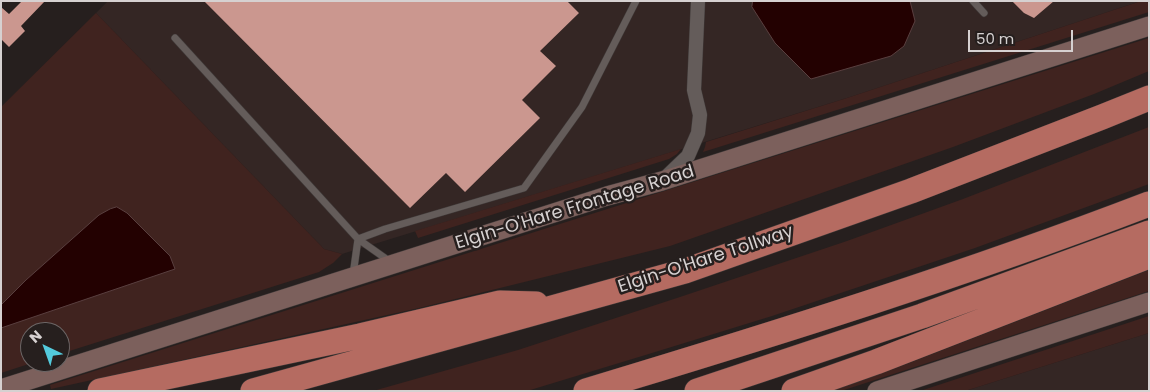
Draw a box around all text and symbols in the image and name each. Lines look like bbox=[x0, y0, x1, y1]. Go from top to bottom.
scale bar bbox=[970, 20, 1075, 52]
text: 50 m bbox=[976, 28, 1014, 49]
street label: Elgin-O'Hare Frontage Road bbox=[453, 161, 697, 255]
street label: Elgin-O'Hare Tollway bbox=[616, 221, 796, 299]
north arrow bbox=[20, 322, 70, 372]
text: N bbox=[25, 326, 46, 348]

